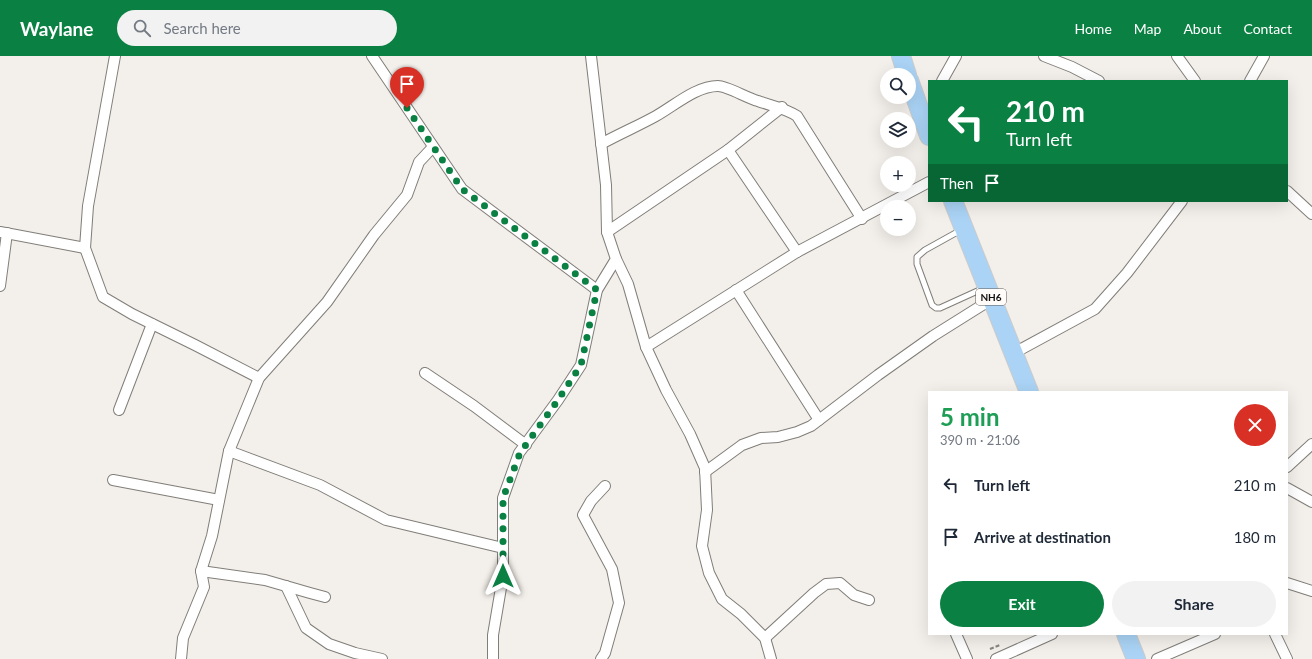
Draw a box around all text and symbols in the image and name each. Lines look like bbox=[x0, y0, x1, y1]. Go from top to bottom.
search box bbox=[117, 10, 397, 46]
text: Waylane bbox=[20, 17, 93, 40]
icon: search bbox=[131, 17, 153, 39]
text: Search here bbox=[163, 19, 241, 37]
text: Home bbox=[1074, 20, 1112, 37]
text: Map bbox=[1134, 20, 1161, 37]
text: About bbox=[1183, 20, 1221, 37]
text: Contact bbox=[1243, 20, 1292, 37]
pin bbox=[390, 67, 424, 108]
map controls bbox=[880, 68, 916, 236]
button: search bbox=[880, 68, 916, 104]
icon: arrive bbox=[396, 73, 418, 95]
text: 210 m bbox=[1006, 94, 1085, 128]
icon: left bbox=[940, 96, 992, 148]
button: layers bbox=[880, 112, 916, 148]
text: Turn left bbox=[1006, 128, 1072, 150]
button: + bbox=[880, 156, 916, 192]
icon: arrive bbox=[981, 172, 1003, 194]
text: Then bbox=[940, 174, 973, 192]
button: − bbox=[880, 200, 916, 236]
road number: NH6 bbox=[976, 289, 1006, 305]
text: 5 min bbox=[940, 402, 1000, 431]
button: close bbox=[1234, 404, 1276, 446]
text: 390 m · 21:06 bbox=[940, 432, 1020, 448]
icon: left bbox=[940, 474, 962, 496]
text: Turn left bbox=[974, 476, 1030, 494]
text: 210 m bbox=[1234, 476, 1276, 494]
icon: arrive bbox=[940, 526, 962, 548]
text: Arrive at destination bbox=[974, 528, 1111, 546]
text: 180 m bbox=[1234, 528, 1276, 546]
position arrow bbox=[482, 555, 524, 597]
button: Exit bbox=[940, 581, 1104, 627]
button: Share bbox=[1112, 581, 1276, 627]

